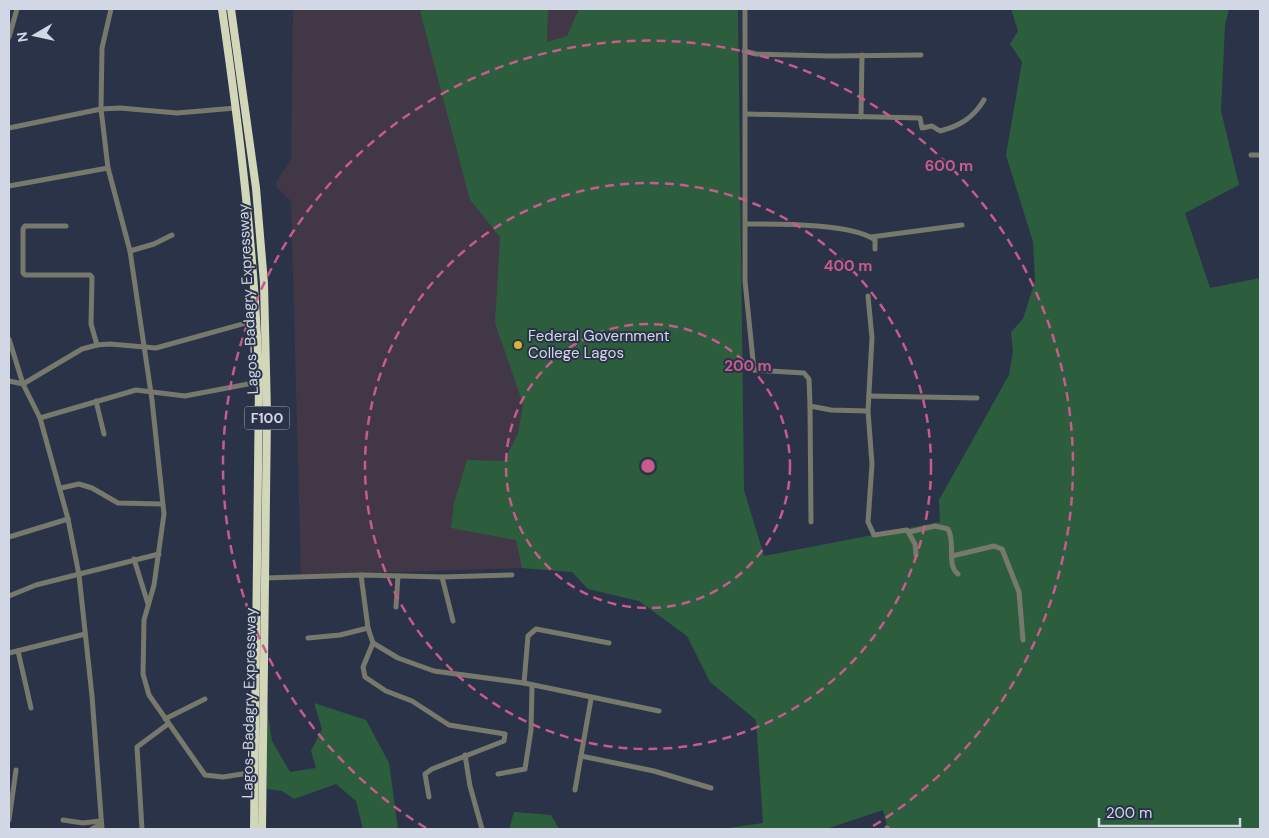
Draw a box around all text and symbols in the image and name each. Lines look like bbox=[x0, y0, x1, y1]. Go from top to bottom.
north arrow bbox=[10, 10, 60, 60]
text: N bbox=[12, 31, 32, 43]
text: 600 m bbox=[925, 156, 973, 176]
street label: Lagos-Badagry Expressway bbox=[233, 202, 263, 395]
text: 400 m bbox=[824, 256, 872, 276]
place label: Federal Government College Lagos bbox=[528, 326, 670, 363]
marker: Federal Government College Lagos bbox=[512, 339, 524, 351]
text: 200 m bbox=[724, 356, 772, 376]
road number: F100 bbox=[244, 406, 290, 429]
centre of rings bbox=[639, 457, 657, 475]
street label: Lagos-Badagry Expressway bbox=[237, 607, 261, 799]
scale bar bbox=[1099, 796, 1240, 828]
text: 200 m bbox=[1106, 803, 1152, 823]

